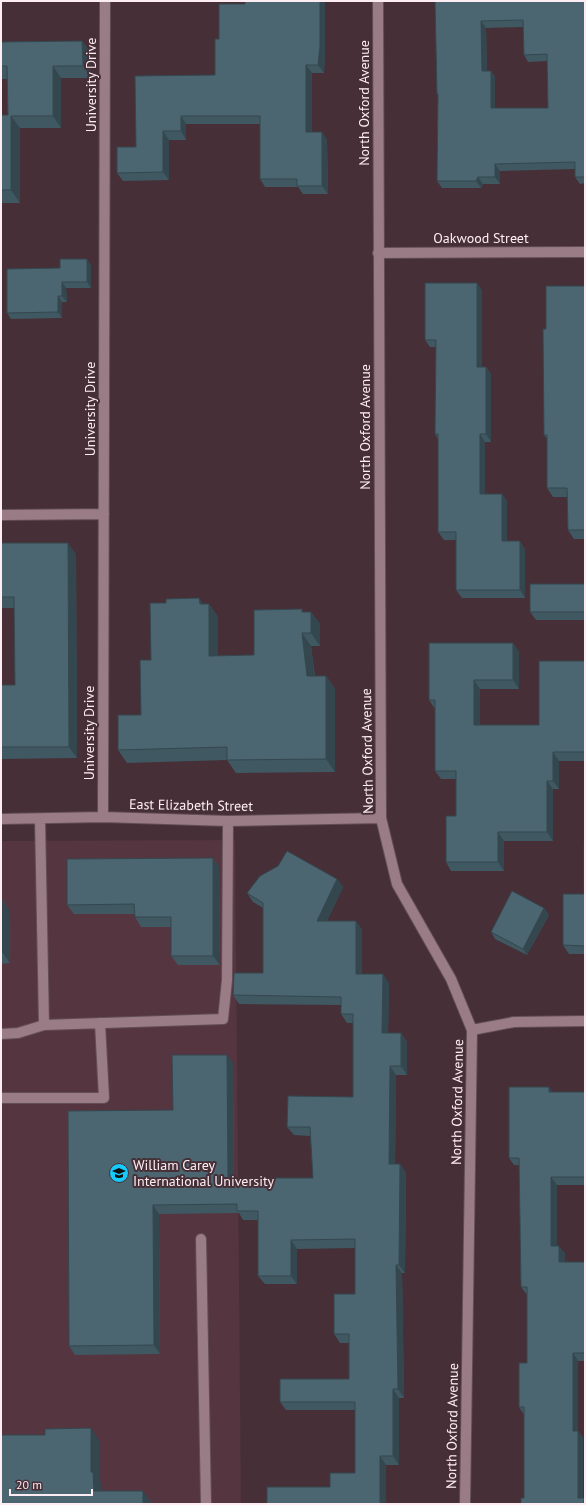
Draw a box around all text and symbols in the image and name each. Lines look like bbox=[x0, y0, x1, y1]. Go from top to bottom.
street label: University Drive bbox=[82, 38, 100, 132]
street label: North Oxford Avenue bbox=[355, 40, 373, 166]
street label: Oakwood Street bbox=[433, 229, 529, 247]
street label: University Drive bbox=[81, 362, 99, 456]
street label: North Oxford Avenue bbox=[356, 364, 374, 490]
street label: University Drive bbox=[80, 686, 98, 780]
street label: North Oxford Avenue bbox=[357, 688, 377, 814]
street label: East Elizabeth Street bbox=[129, 795, 253, 815]
street label: North Oxford Avenue bbox=[447, 1039, 467, 1165]
place label: William Carey International University bbox=[133, 1156, 275, 1190]
school or university icon: William Carey International University bbox=[108, 1162, 130, 1184]
street label: North Oxford Avenue bbox=[442, 1363, 462, 1489]
scale bar bbox=[10, 1471, 92, 1497]
text: 20 m bbox=[16, 1477, 42, 1492]

